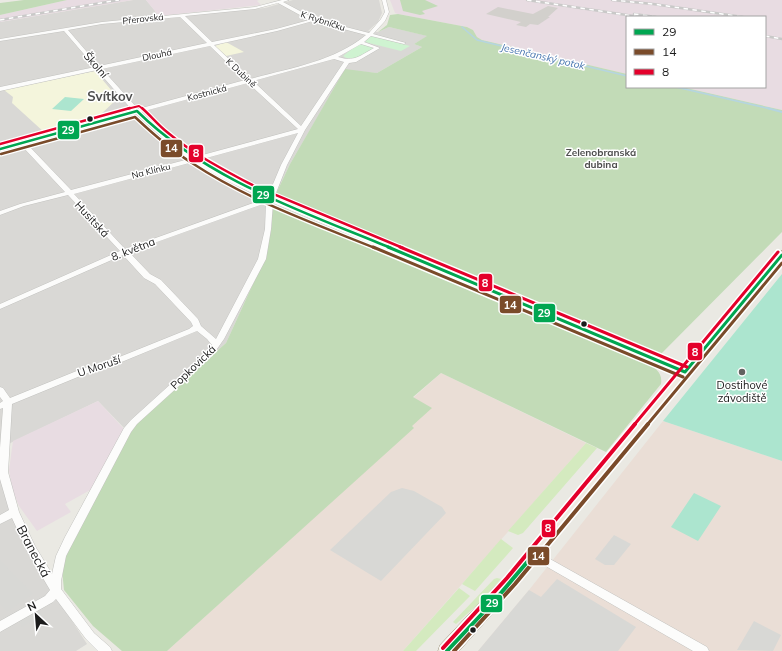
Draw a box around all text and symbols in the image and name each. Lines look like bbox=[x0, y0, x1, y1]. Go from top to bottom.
street label: K Rybníčku bbox=[299, 8, 347, 34]
street label: Přerovská bbox=[122, 11, 164, 26]
legend bbox=[626, 16, 766, 88]
text: 29 bbox=[662, 24, 676, 39]
water label: Jesenčanský potok bbox=[499, 40, 587, 73]
text: 14 bbox=[662, 44, 676, 59]
street label: Dlouhá bbox=[141, 46, 173, 63]
street label: Školní bbox=[81, 49, 112, 82]
street label: K Dubině bbox=[224, 56, 259, 90]
text: 8 bbox=[662, 64, 669, 79]
street label: Kostnická bbox=[186, 82, 228, 103]
district label: Svítkov bbox=[87, 88, 134, 104]
unlabelled marker bbox=[85, 114, 95, 124]
line badge: 29 bbox=[57, 120, 80, 140]
text: 29 bbox=[61, 123, 75, 137]
line badge: 14 bbox=[160, 139, 183, 158]
text: 14 bbox=[164, 141, 178, 155]
line badge: 8 bbox=[188, 144, 204, 163]
text: 8 bbox=[193, 146, 200, 160]
district label: Zelenobranská dubina bbox=[566, 146, 636, 171]
street label: Na Klínku bbox=[130, 160, 171, 181]
line badge: 29 bbox=[252, 185, 275, 204]
text: 29 bbox=[256, 188, 270, 202]
street label: Husitská bbox=[72, 198, 112, 240]
street label: 8. května bbox=[109, 234, 157, 264]
line badge: 8 bbox=[478, 273, 493, 292]
text: 8 bbox=[482, 276, 489, 290]
line badge: 14 bbox=[499, 295, 522, 314]
text: 14 bbox=[503, 298, 517, 312]
line badge: 29 bbox=[533, 303, 556, 323]
text: 29 bbox=[537, 306, 551, 320]
unlabelled marker bbox=[579, 319, 589, 329]
street label: Popkovická bbox=[167, 342, 219, 392]
line badge: 8 bbox=[687, 342, 703, 361]
text: 8 bbox=[692, 345, 699, 359]
street label: U Moruší bbox=[75, 352, 124, 380]
marker: Dostihové závodiště bbox=[737, 367, 747, 377]
place label: Dostihové závodiště bbox=[717, 378, 767, 405]
line badge: 8 bbox=[541, 519, 556, 538]
text: 8 bbox=[545, 521, 552, 535]
street label: Branecká bbox=[14, 522, 54, 580]
line badge: 14 bbox=[527, 546, 550, 566]
text: 14 bbox=[531, 549, 545, 563]
line badge: 29 bbox=[480, 594, 503, 613]
north arrow bbox=[16, 595, 56, 635]
text: 29 bbox=[485, 596, 499, 610]
text: N bbox=[25, 598, 38, 614]
unlabelled marker bbox=[468, 625, 478, 635]

